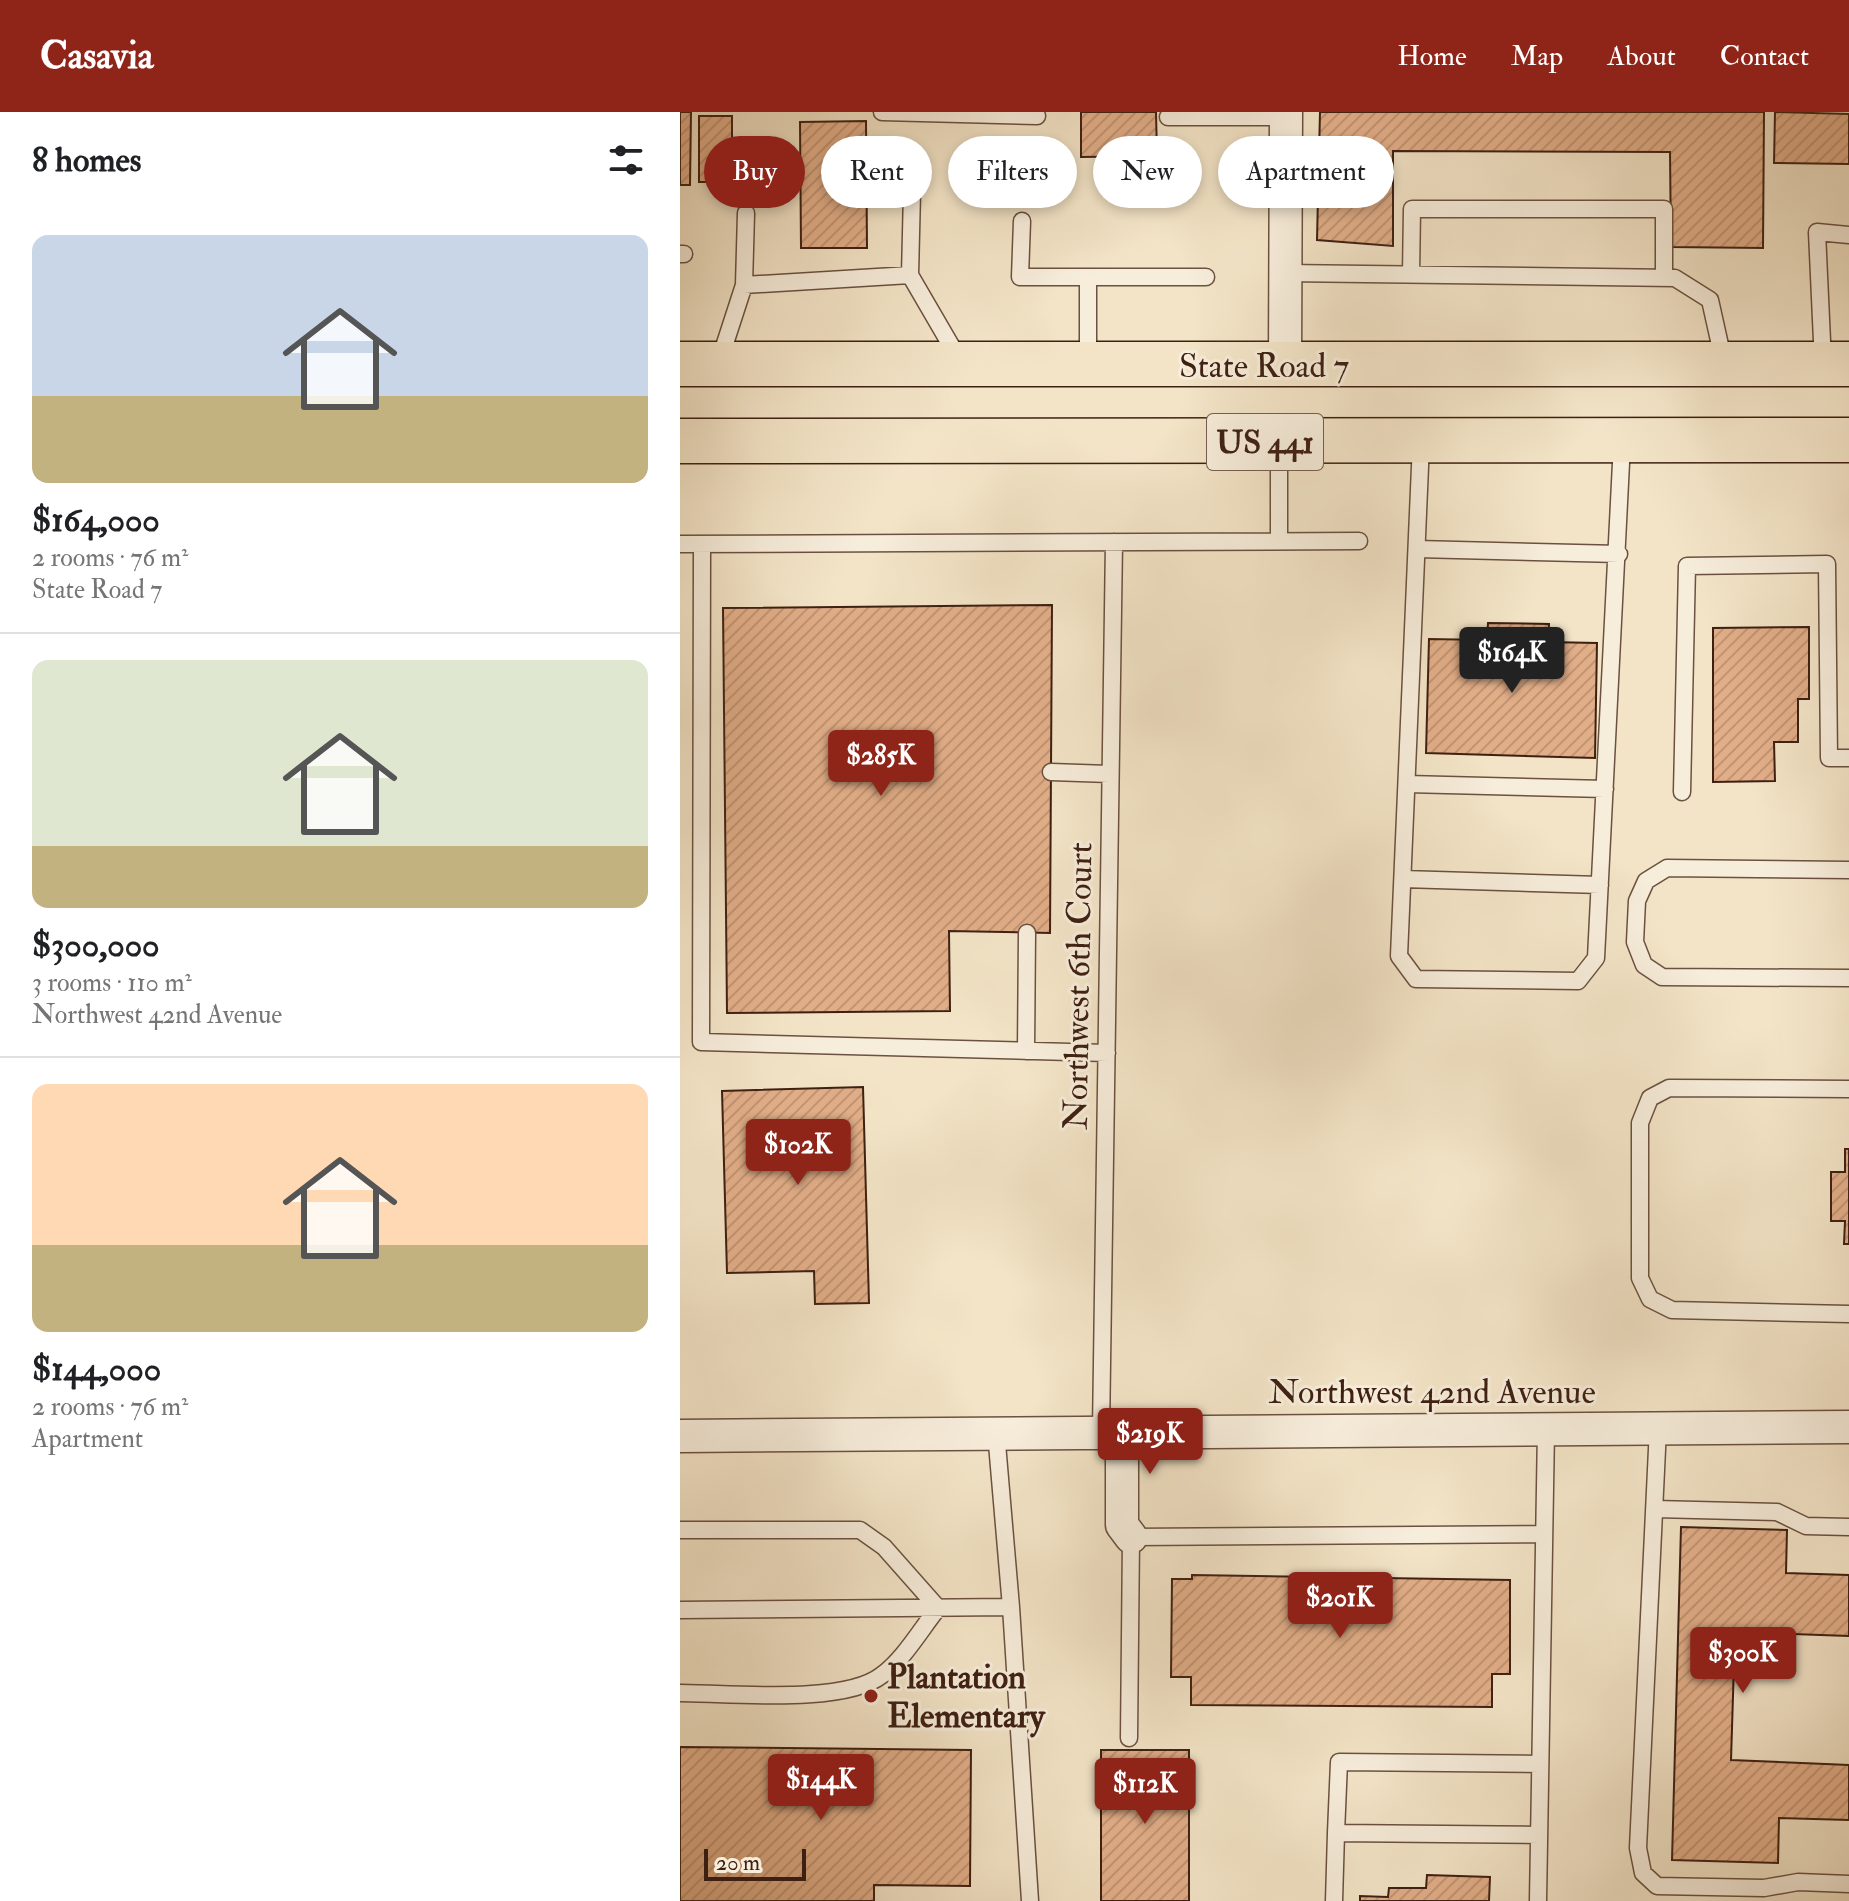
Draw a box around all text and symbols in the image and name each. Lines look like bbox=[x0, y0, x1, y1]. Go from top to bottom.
text: Casavia bbox=[40, 32, 153, 80]
text: Home bbox=[1397, 39, 1467, 74]
text: Map bbox=[1511, 39, 1563, 74]
text: About bbox=[1607, 39, 1676, 74]
text: Contact bbox=[1720, 39, 1809, 74]
chip: Buy bbox=[704, 136, 805, 208]
chip: Rent bbox=[821, 136, 932, 208]
chip: Filters bbox=[948, 136, 1077, 208]
chip: New bbox=[1093, 136, 1202, 208]
chip: Apartment bbox=[1218, 136, 1394, 208]
icon: filters bbox=[604, 138, 648, 182]
text: 8 homes bbox=[32, 139, 141, 182]
icon: home bbox=[268, 287, 412, 431]
street label: State Road 7 bbox=[1179, 345, 1349, 388]
road number: US 441 bbox=[1207, 414, 1323, 470]
text: $164,000 bbox=[32, 499, 160, 542]
text: 2 rooms · 76 m² bbox=[32, 542, 188, 574]
text: State Road 7 bbox=[32, 574, 162, 606]
pin: $164K bbox=[1456, 627, 1568, 695]
text: $164K bbox=[1477, 637, 1547, 669]
icon: home bbox=[268, 712, 412, 856]
pin: $285K bbox=[825, 730, 937, 798]
text: $285K bbox=[846, 740, 916, 772]
street label: Northwest 6th Court bbox=[1054, 842, 1103, 1130]
text: $300,000 bbox=[32, 924, 160, 967]
text: 3 rooms · 110 m² bbox=[32, 967, 192, 999]
text: Northwest 42nd Avenue bbox=[32, 999, 282, 1031]
pin: $102K bbox=[742, 1119, 854, 1187]
text: $102K bbox=[764, 1129, 832, 1161]
icon: home bbox=[268, 1136, 412, 1280]
text: $144,000 bbox=[32, 1348, 161, 1391]
street label: Northwest 42nd Avenue bbox=[1268, 1371, 1596, 1414]
text: 2 rooms · 76 m² bbox=[32, 1391, 188, 1423]
pin: $219K bbox=[1094, 1408, 1206, 1476]
text: $219K bbox=[1116, 1418, 1184, 1450]
text: Apartment bbox=[32, 1423, 143, 1455]
pin: $201K bbox=[1284, 1572, 1396, 1640]
text: $201K bbox=[1306, 1582, 1374, 1614]
pin: $300K bbox=[1687, 1627, 1799, 1695]
text: $300K bbox=[1708, 1637, 1778, 1669]
place label: Plantation Elementary bbox=[887, 1656, 1046, 1738]
marker: Plantation Elementary bbox=[862, 1687, 880, 1705]
pin: $144K bbox=[765, 1754, 877, 1822]
pin: $112K bbox=[1089, 1758, 1201, 1826]
text: $144K bbox=[786, 1764, 856, 1796]
text: $112K bbox=[1113, 1768, 1177, 1800]
scale bar bbox=[704, 1845, 806, 1881]
text: 20 m bbox=[716, 1849, 760, 1877]

